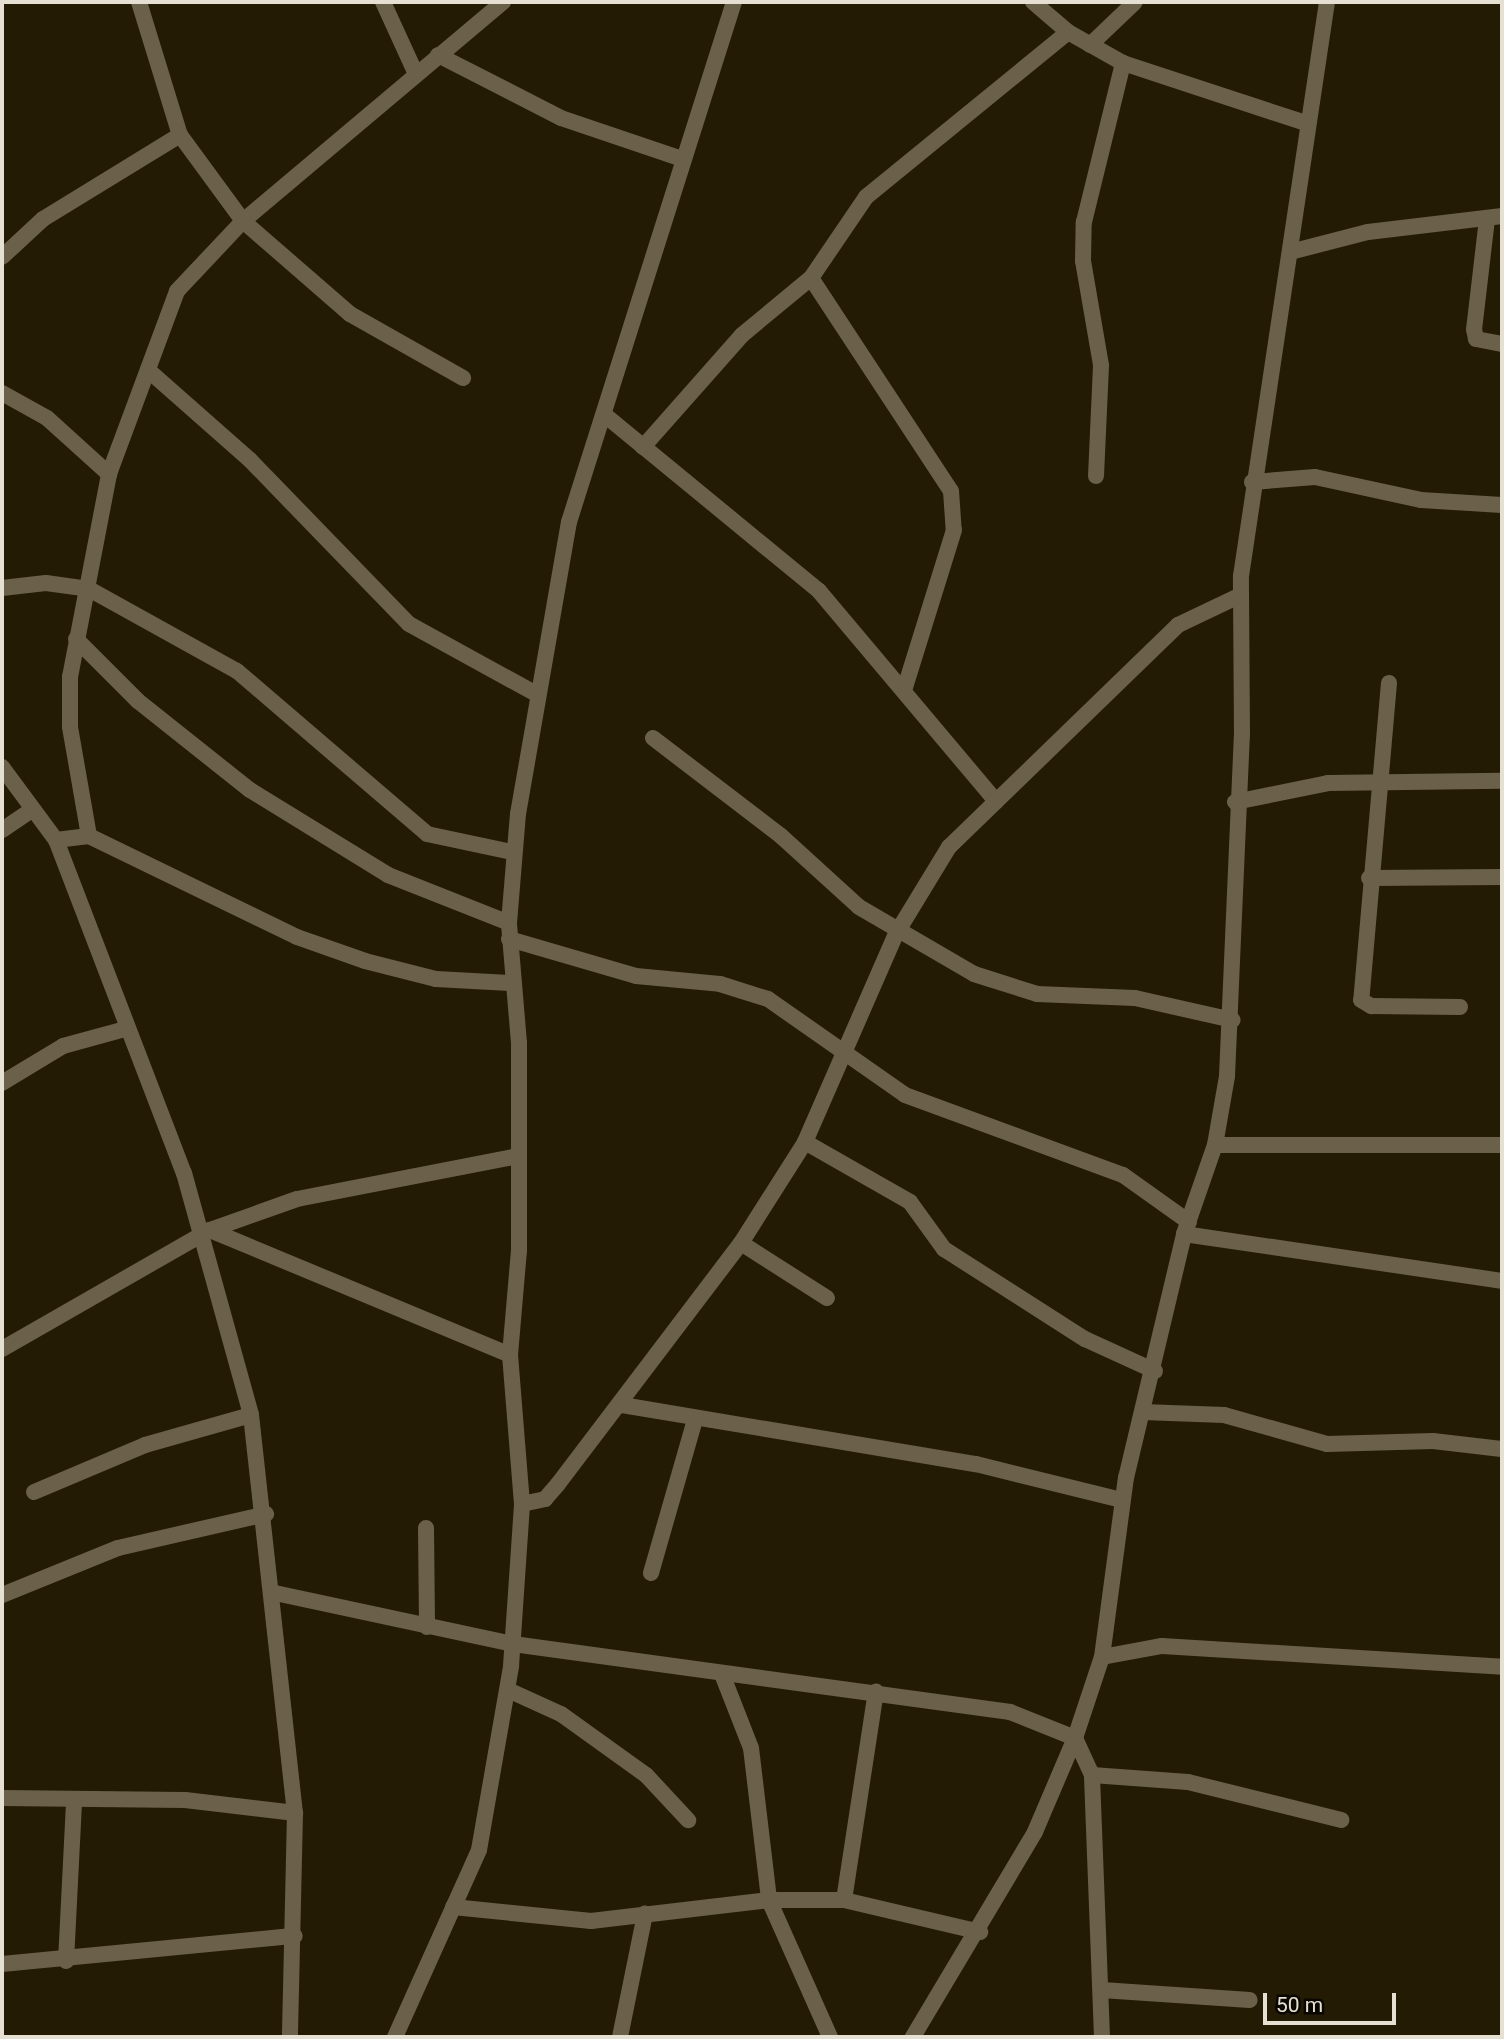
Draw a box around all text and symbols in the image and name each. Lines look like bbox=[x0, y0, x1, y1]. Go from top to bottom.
scale bar bbox=[1266, 1980, 1399, 2024]
text: 50 m bbox=[1276, 1993, 1323, 2017]

